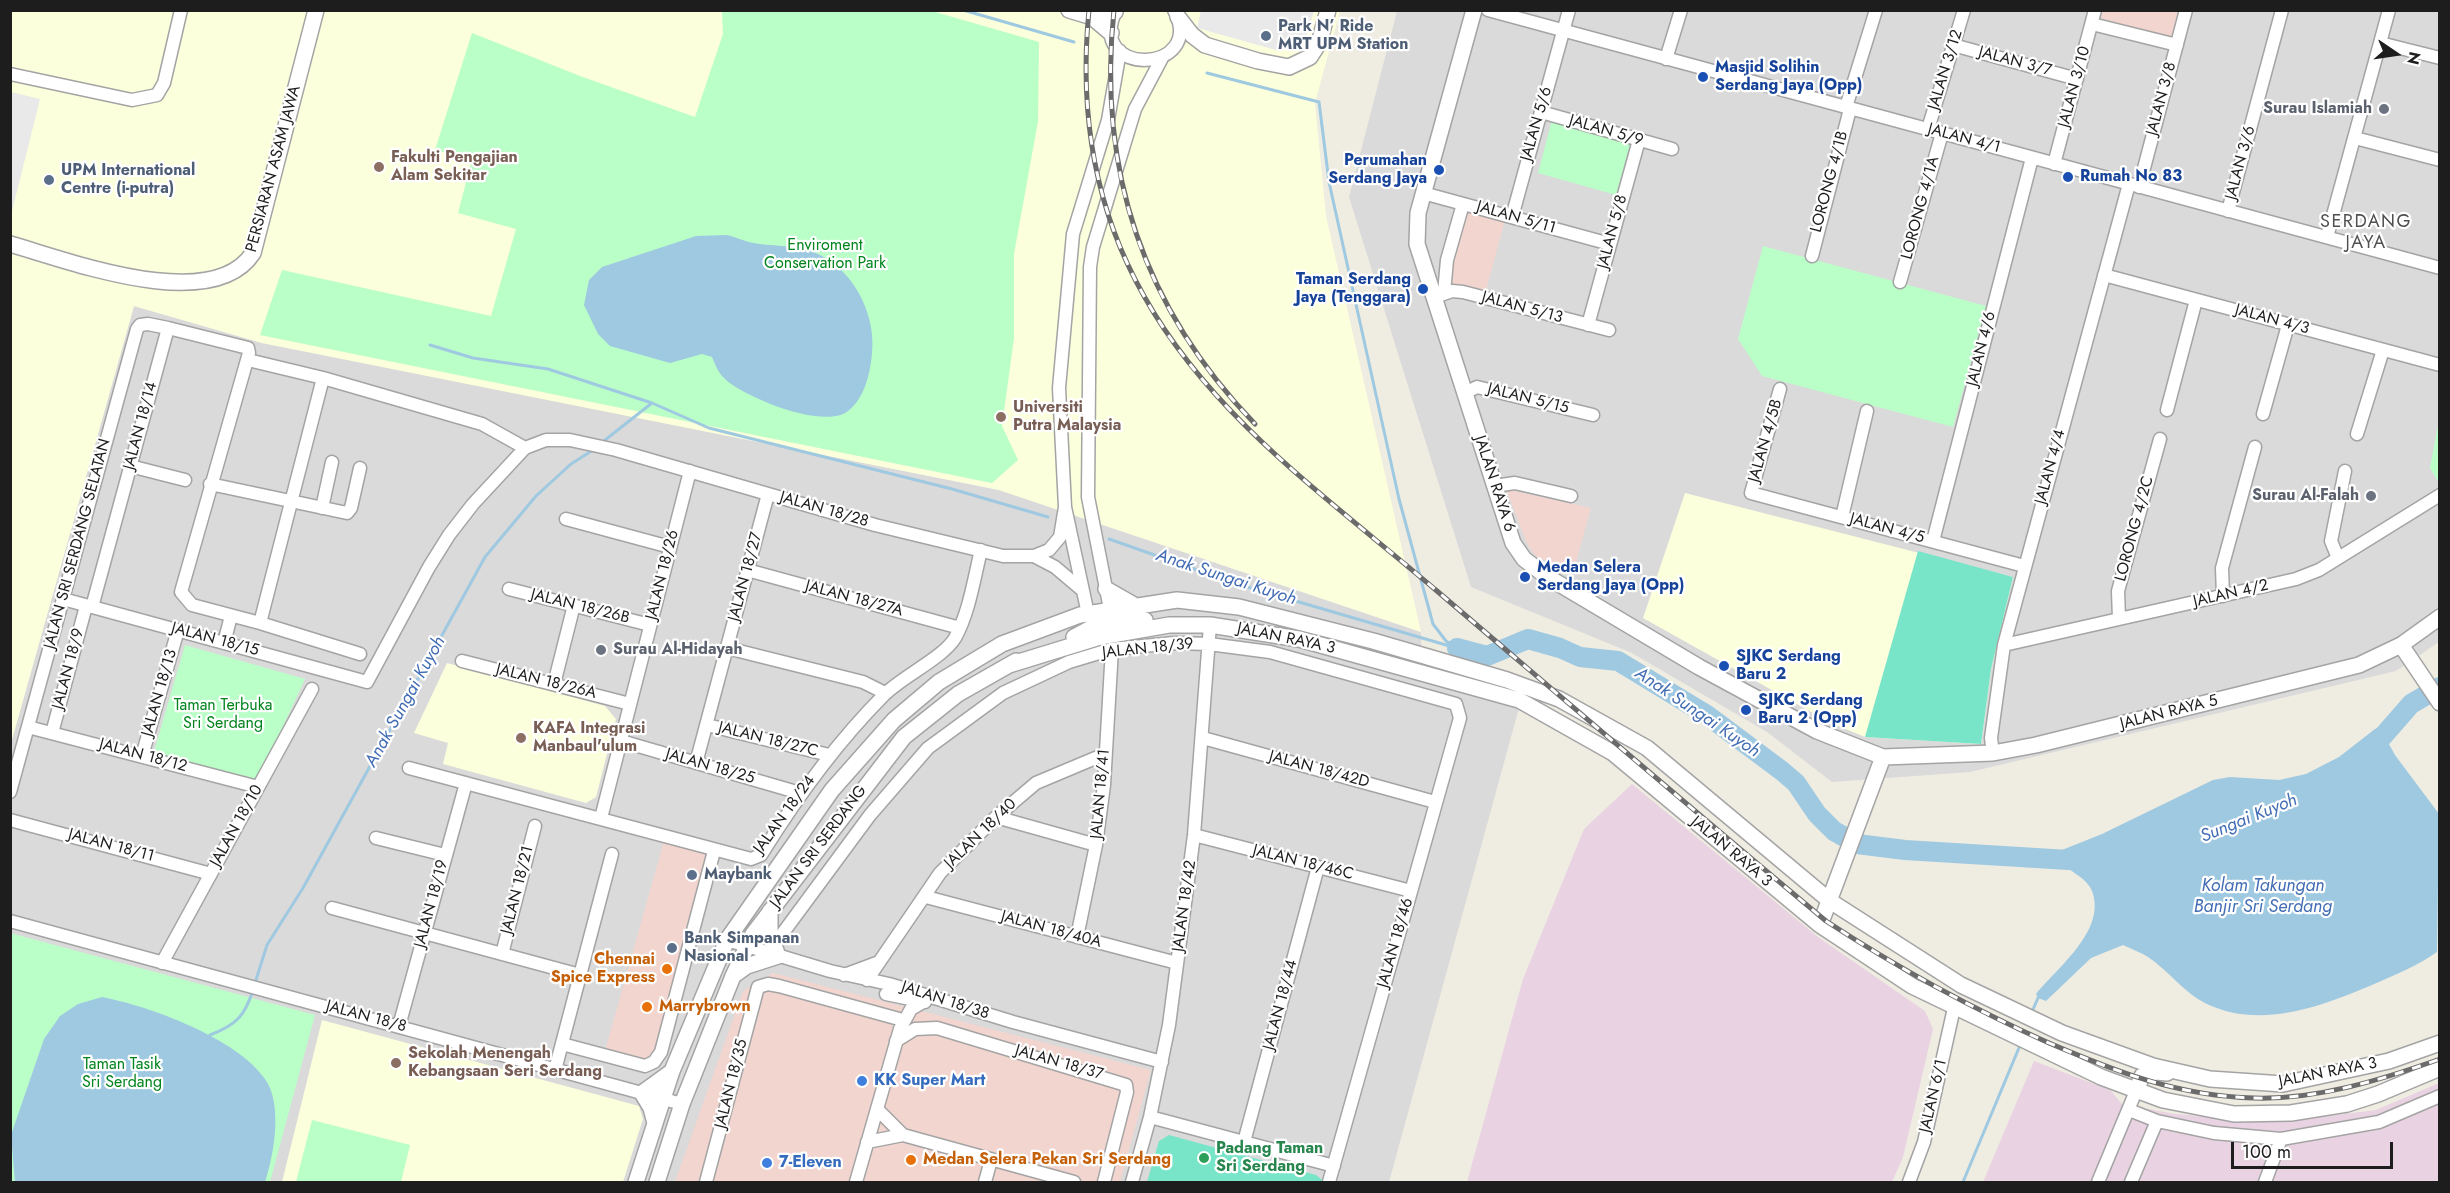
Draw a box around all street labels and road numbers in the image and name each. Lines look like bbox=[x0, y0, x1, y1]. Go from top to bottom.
street label: JALAN 3/12 bbox=[1925, 28, 1967, 112]
street label: JALAN 3/7 bbox=[1976, 43, 2054, 81]
street label: JALAN 3/10 bbox=[2055, 44, 2095, 130]
street label: JALAN 3/8 bbox=[2143, 60, 2181, 138]
street label: PERSIARAN ASAM JAWA bbox=[243, 84, 305, 254]
street label: JALAN 5/6 bbox=[1517, 85, 1557, 163]
street label: JALAN 5/9 bbox=[1567, 111, 1645, 151]
street label: JALAN 4/1 bbox=[1925, 120, 2003, 158]
street label: JALAN 3/6 bbox=[2222, 124, 2260, 202]
street label: LORONG 4/1B bbox=[1807, 129, 1853, 235]
street label: LORONG 4/1A bbox=[1898, 154, 1944, 262]
street label: JALAN 5/8 bbox=[1594, 193, 1632, 271]
street label: JALAN 5/11 bbox=[1474, 198, 1558, 238]
street label: JALAN 5/13 bbox=[1479, 288, 1565, 328]
street label: JALAN 4/3 bbox=[2233, 301, 2311, 339]
street label: JALAN 4/6 bbox=[1963, 310, 2001, 388]
street label: JALAN 18/14 bbox=[120, 380, 162, 472]
street label: JALAN 5/15 bbox=[1485, 380, 1571, 418]
street label: JALAN 4/5B bbox=[1745, 397, 1787, 485]
street label: JALAN 4/4 bbox=[2032, 427, 2070, 507]
street label: JALAN RAYA 6 bbox=[1469, 433, 1519, 535]
street label: JALAN SRI SERDANG SELATAN bbox=[41, 437, 115, 651]
street label: LORONG 4/2C bbox=[2112, 474, 2158, 584]
street label: JALAN 18/28 bbox=[777, 488, 871, 532]
street label: JALAN 4/5 bbox=[1848, 510, 1926, 548]
street label: JALAN 18/26 bbox=[643, 528, 683, 622]
street label: JALAN 18/27 bbox=[725, 530, 767, 624]
street label: JALAN 4/2 bbox=[2192, 576, 2270, 612]
street label: JALAN 18/27A bbox=[803, 577, 905, 621]
street label: JALAN 18/26B bbox=[529, 585, 631, 629]
street label: JALAN 18/15 bbox=[169, 619, 261, 661]
street label: JALAN RAYA 3 bbox=[1235, 619, 1337, 659]
street label: JALAN 18/9 bbox=[49, 626, 89, 712]
street label: JALAN 18/39 bbox=[1101, 635, 1195, 663]
street label: JALAN 18/13 bbox=[138, 647, 182, 739]
street label: JALAN 18/26A bbox=[494, 660, 598, 704]
street label: JALAN RAYA 5 bbox=[2118, 692, 2220, 734]
street label: JALAN 18/27C bbox=[716, 718, 820, 762]
street label: JALAN 18/12 bbox=[97, 735, 189, 777]
street label: JALAN 18/25 bbox=[663, 745, 757, 789]
street label: JALAN 18/42D bbox=[1267, 747, 1371, 793]
street label: JALAN 18/41 bbox=[1088, 748, 1114, 840]
street label: JALAN 18/24 bbox=[750, 772, 820, 858]
street label: JALAN 18/10 bbox=[207, 782, 267, 870]
street label: JALAN SRI SERDANG bbox=[767, 782, 871, 912]
street label: JALAN 18/40 bbox=[941, 795, 1021, 873]
street label: JALAN RAYA 3 bbox=[1687, 813, 1775, 891]
street label: JALAN 18/11 bbox=[66, 825, 156, 867]
street label: JALAN 18/46C bbox=[1251, 841, 1355, 885]
street label: JALAN 18/21 bbox=[498, 844, 538, 936]
street label: JALAN 18/19 bbox=[411, 858, 453, 950]
street label: JALAN 18/42 bbox=[1169, 859, 1201, 953]
street label: JALAN 18/46 bbox=[1374, 896, 1418, 990]
street label: JALAN 18/40A bbox=[999, 907, 1103, 953]
street label: JALAN 18/44 bbox=[1260, 958, 1302, 1052]
street label: JALAN 18/38 bbox=[899, 978, 991, 1024]
street label: JALAN 18/8 bbox=[324, 997, 408, 1037]
street label: JALAN 18/35 bbox=[712, 1037, 752, 1131]
street label: JALAN 18/37 bbox=[1013, 1041, 1105, 1085]
street label: JALAN RAYA 3 bbox=[2277, 1054, 2379, 1092]
street label: JALAN 6/1 bbox=[1916, 1058, 1952, 1134]

